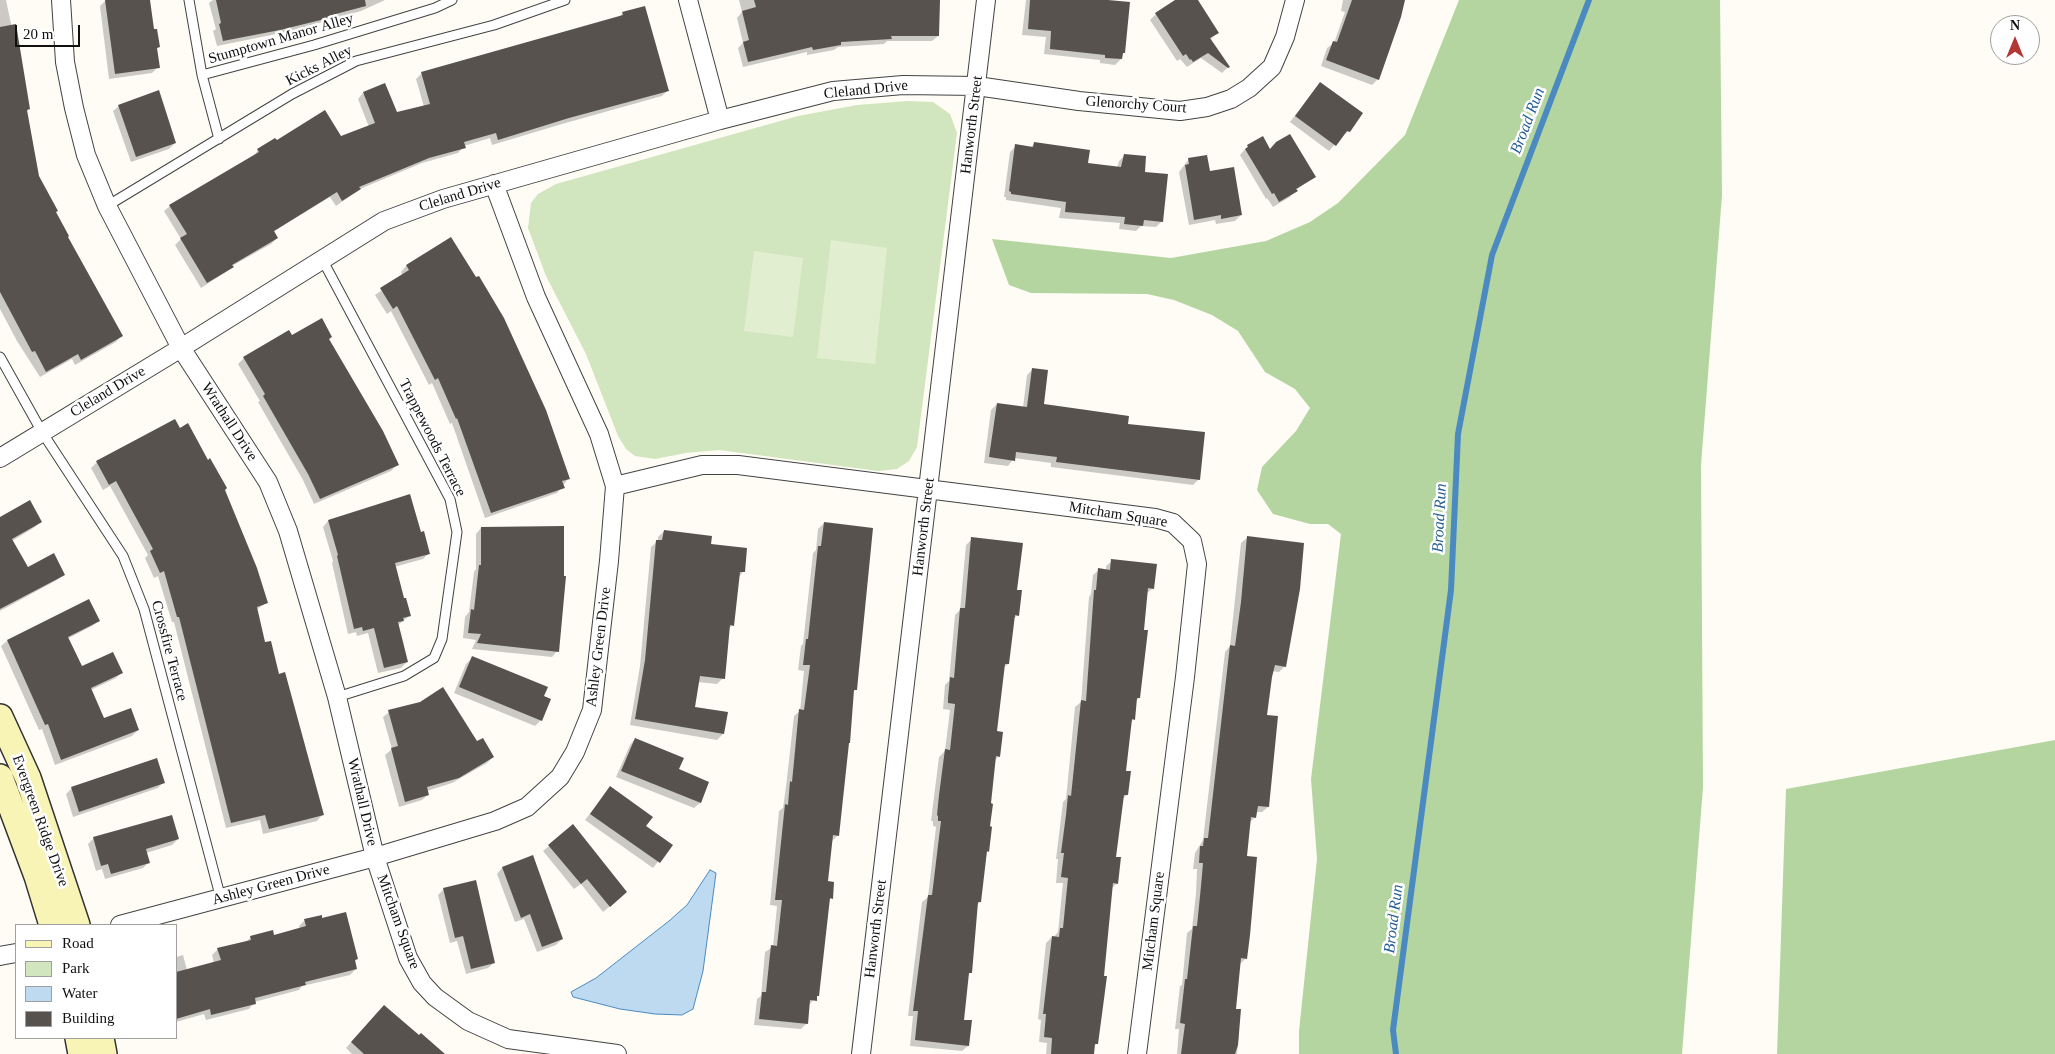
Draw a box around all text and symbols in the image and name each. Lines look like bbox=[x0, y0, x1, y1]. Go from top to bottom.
street label: Stumptown Manor Alley bbox=[206, 10, 356, 68]
scale bar bbox=[18, 15, 82, 47]
north arrow bbox=[1990, 15, 2040, 65]
text: N bbox=[2010, 18, 2020, 33]
text: 20 m bbox=[23, 26, 53, 42]
street label: Kicks Alley bbox=[283, 42, 355, 90]
street label: Hanworth Street bbox=[957, 75, 987, 175]
street label: Cleland Drive bbox=[823, 77, 909, 103]
water label: Broad Run bbox=[1507, 85, 1549, 157]
street label: Glenorchy Court bbox=[1085, 92, 1187, 118]
street label: Cleland Drive bbox=[417, 174, 503, 216]
street label: Cleland Drive bbox=[67, 363, 149, 421]
street label: Trappewoods Terrace bbox=[395, 376, 469, 500]
street label: Wrathall Drive bbox=[197, 379, 261, 465]
street label: Hanworth Street bbox=[909, 477, 939, 577]
water label: Broad Run bbox=[1429, 483, 1451, 553]
street label: Mitcham Square bbox=[1067, 498, 1169, 532]
street label: Ashley Green Drive bbox=[583, 586, 615, 708]
street label: Crossfire Terrace bbox=[147, 599, 191, 703]
street label: Evergreen Ridge Drive bbox=[8, 753, 72, 889]
street label: Wrathall Drive bbox=[343, 756, 381, 848]
street label: Ashley Green Drive bbox=[210, 861, 332, 909]
street label: Mitcham Square bbox=[1139, 870, 1169, 972]
street label: Mitcham Square bbox=[373, 872, 423, 972]
street label: Hanworth Street bbox=[861, 879, 891, 979]
water label: Broad Run bbox=[1380, 883, 1408, 955]
legend bbox=[15, 924, 178, 1039]
text: Road bbox=[62, 935, 94, 951]
text: Park bbox=[62, 960, 90, 976]
text: Water bbox=[62, 985, 97, 1001]
text: Building bbox=[62, 1010, 115, 1026]

